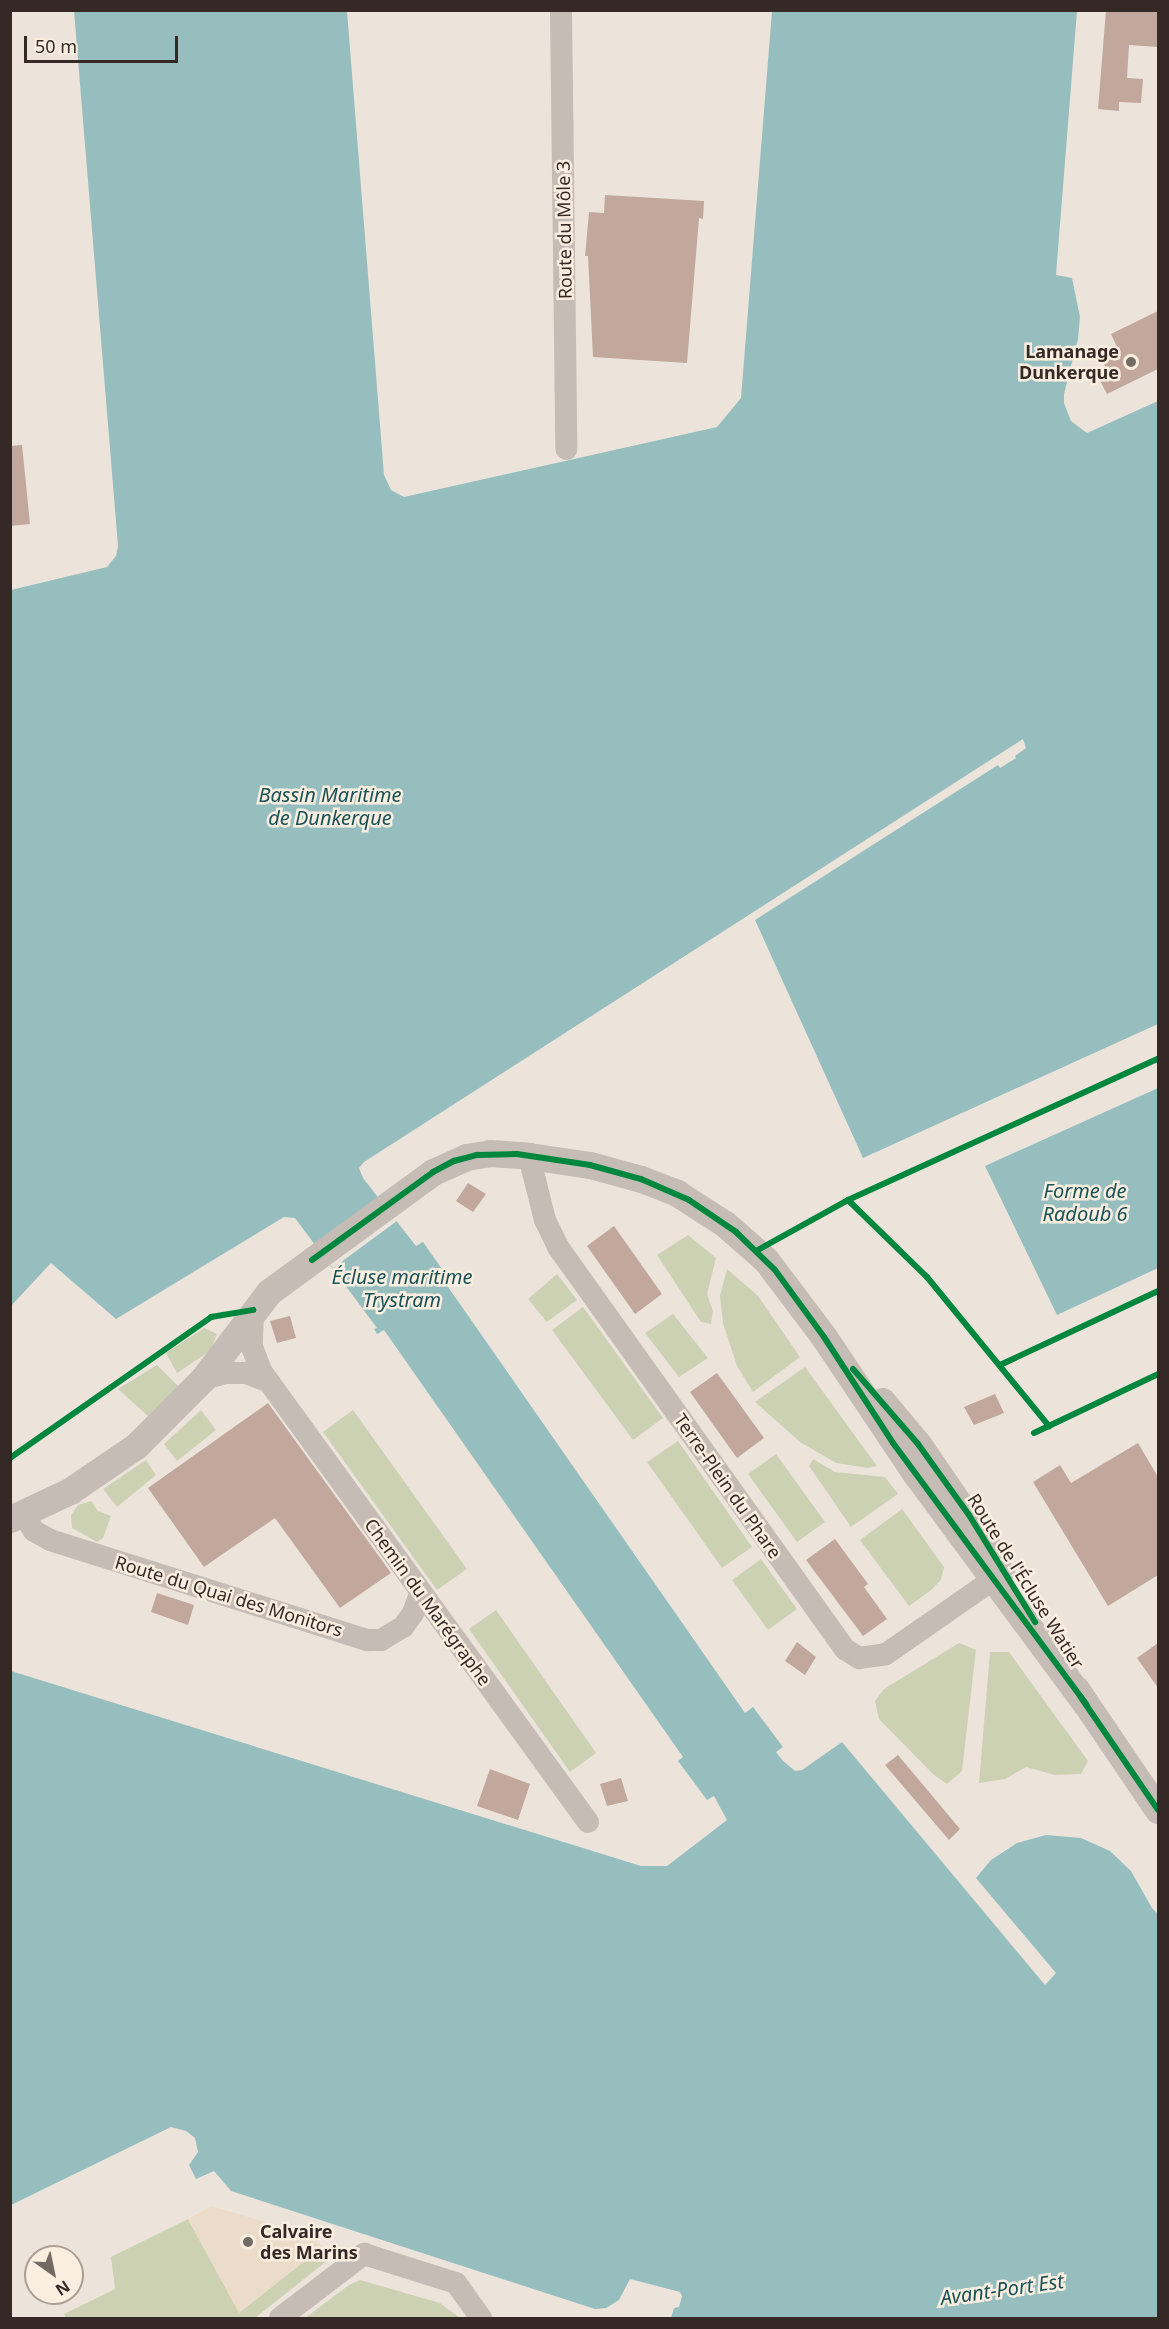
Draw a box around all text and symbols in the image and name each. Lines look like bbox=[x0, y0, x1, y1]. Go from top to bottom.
scale bar bbox=[27, 24, 182, 62]
text: 50 m bbox=[35, 34, 77, 58]
street label: Route du Môle 3 bbox=[552, 161, 576, 299]
place label: Lamanage Dunkerque bbox=[1019, 341, 1119, 384]
marker: Lamanage Dunkerque bbox=[1124, 355, 1138, 369]
water label: Bassin Maritime de Dunkerque bbox=[258, 782, 402, 829]
water label: Forme de Radoub 6 bbox=[1042, 1179, 1128, 1226]
water label: Écluse maritime Trystram bbox=[331, 1264, 473, 1311]
street label: Terre-Plein du Phare bbox=[670, 1409, 786, 1563]
street label: Route de l'Écluse Watier bbox=[963, 1490, 1089, 1672]
street label: Chemin du Marégraphe bbox=[360, 1514, 496, 1690]
street label: Route du Quai des Monitors bbox=[113, 1551, 345, 1641]
place label: Calvaire des Marins bbox=[260, 2221, 358, 2264]
marker: Calvaire des Marins bbox=[241, 2235, 255, 2249]
north arrow bbox=[24, 2245, 84, 2305]
water label: Avant-Port Est bbox=[939, 2268, 1065, 2310]
text: N bbox=[51, 2276, 74, 2301]

